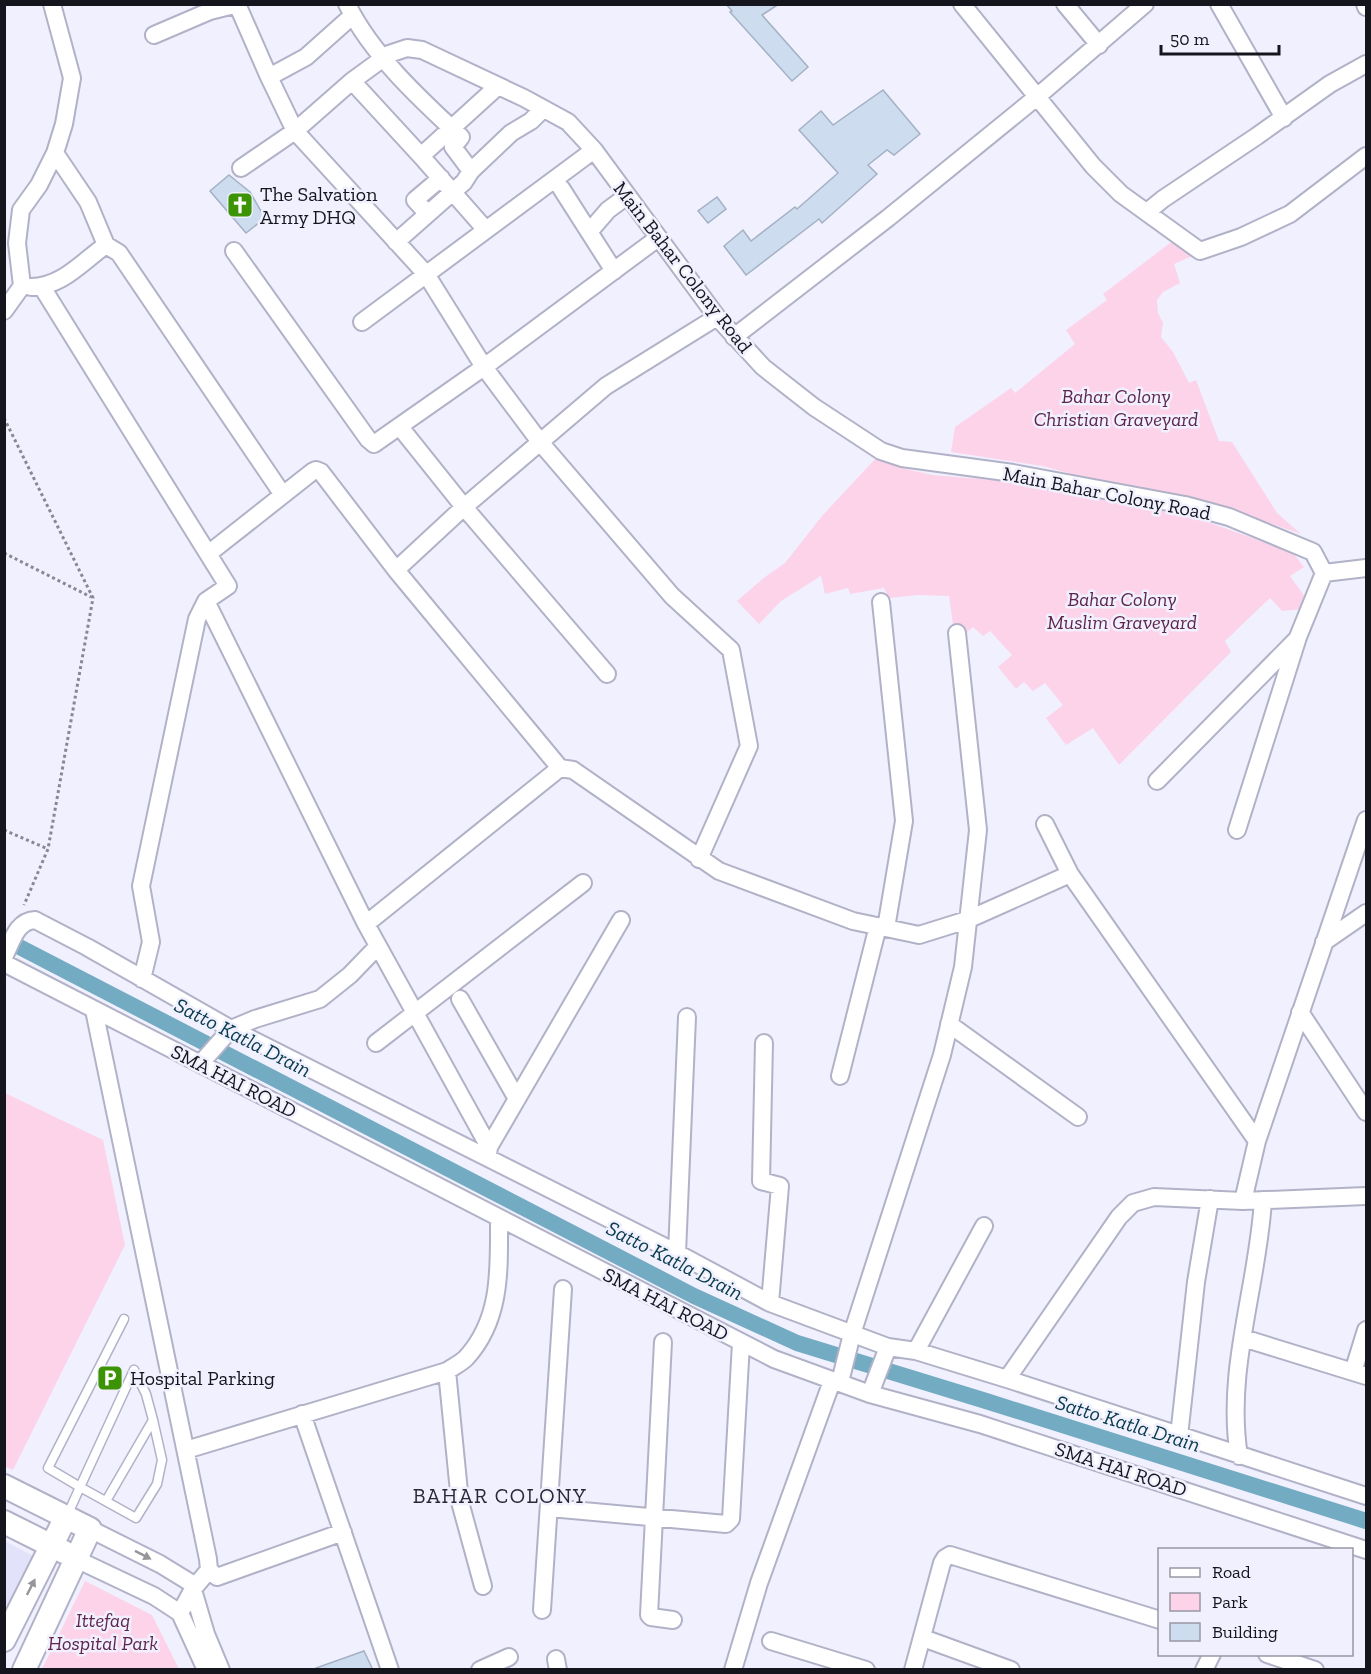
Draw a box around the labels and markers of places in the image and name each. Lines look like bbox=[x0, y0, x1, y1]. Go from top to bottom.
place label: The Salvation Army DHQ bbox=[260, 182, 378, 229]
church icon: The Salvation Army DHQ bbox=[225, 190, 255, 220]
parking icon: Hospital Parking bbox=[95, 1363, 125, 1393]
place label: Hospital Parking bbox=[130, 1366, 275, 1390]

